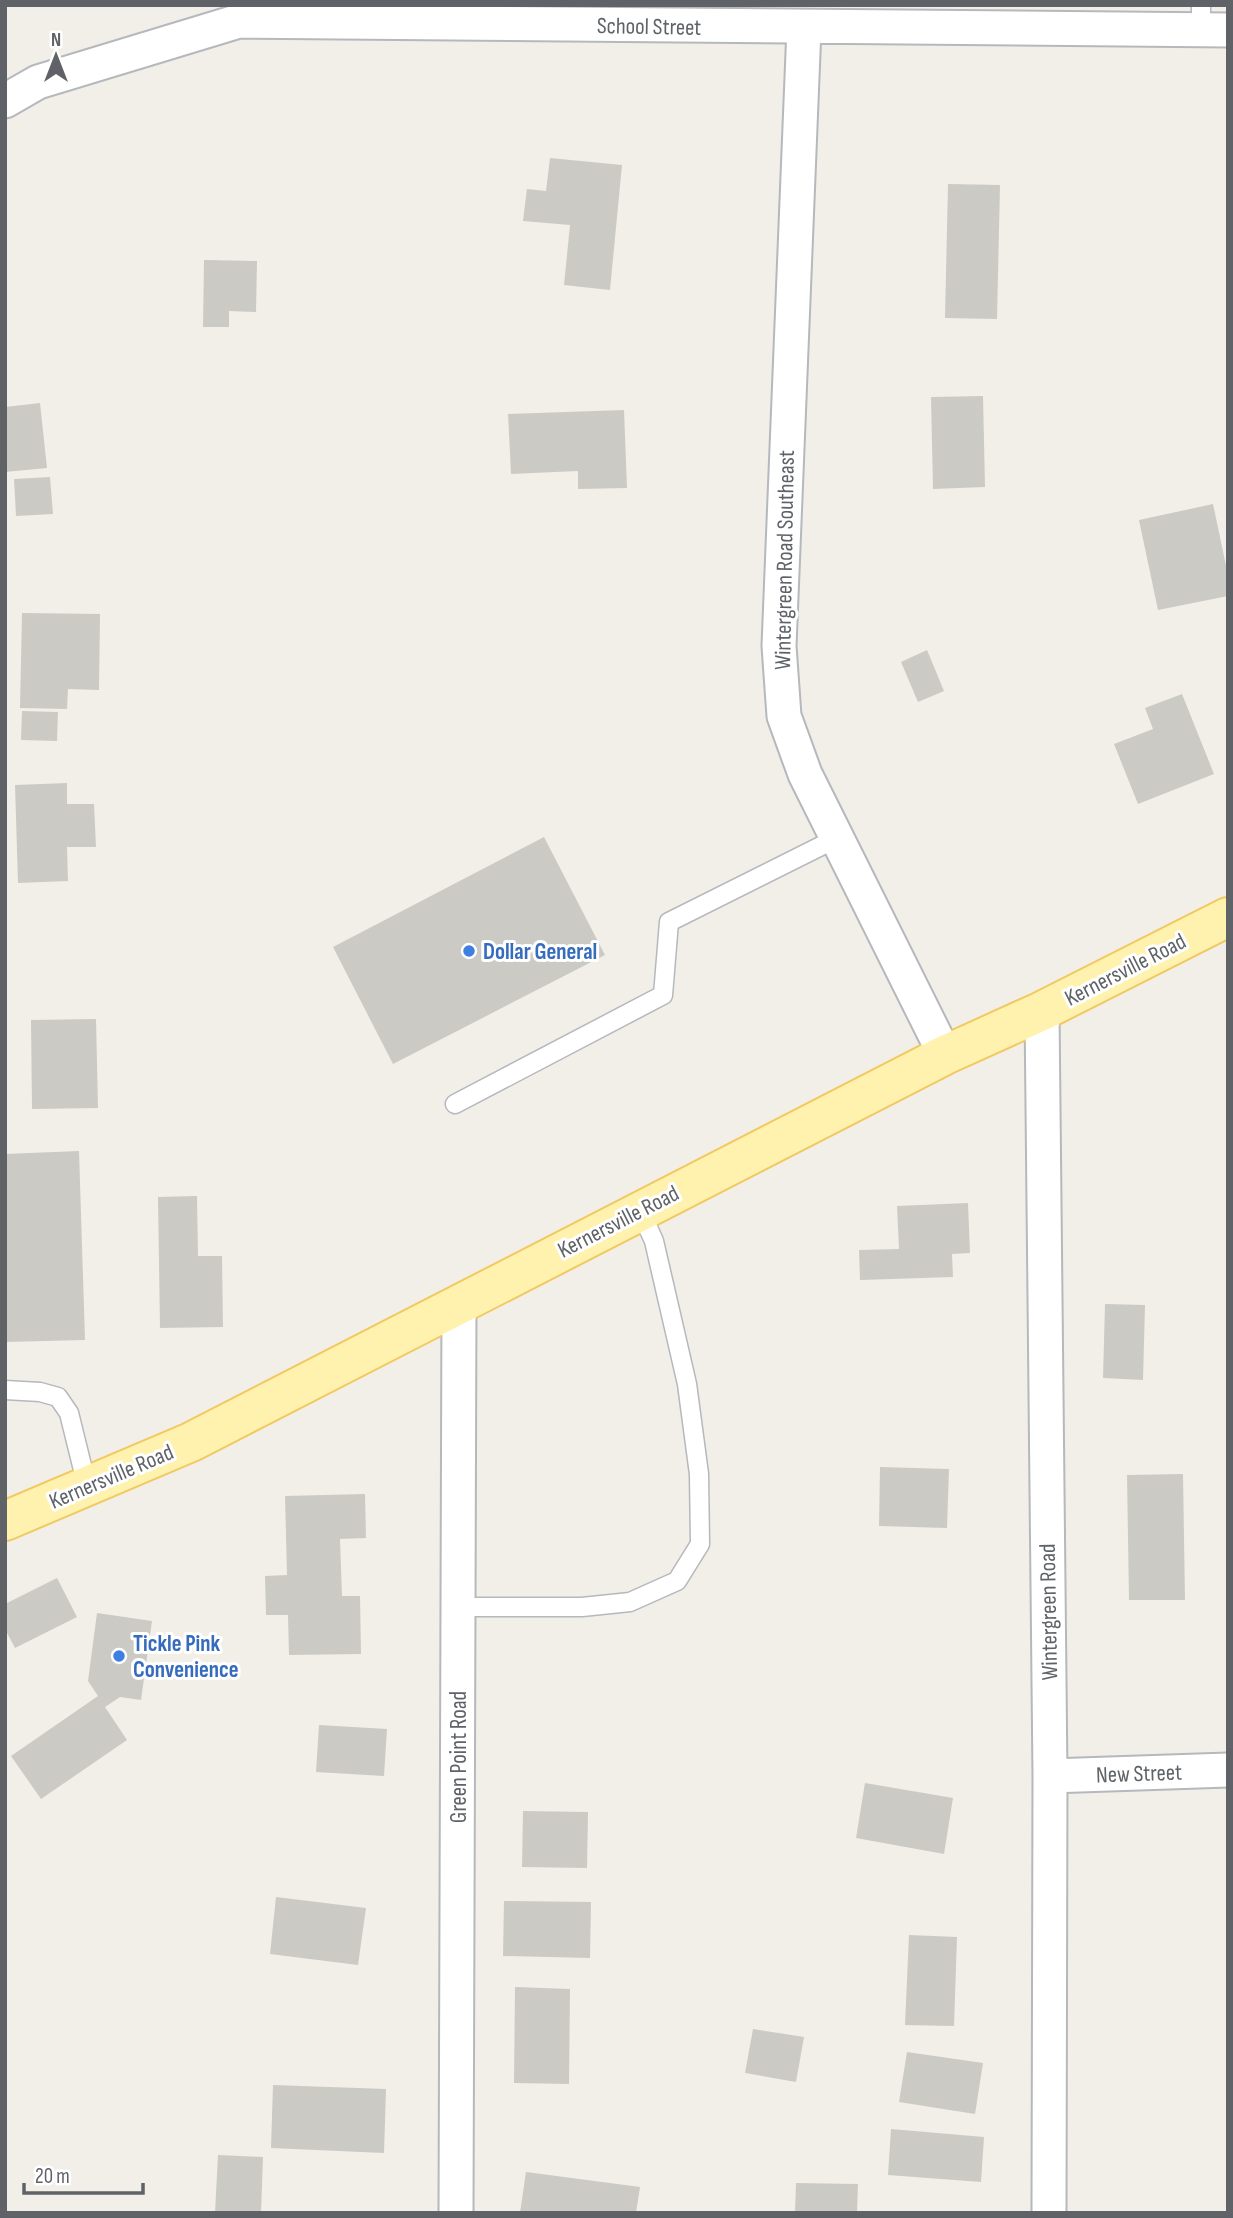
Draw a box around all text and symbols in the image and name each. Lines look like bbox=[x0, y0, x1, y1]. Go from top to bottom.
street label: School Street bbox=[597, 12, 701, 42]
north arrow bbox=[21, 21, 91, 91]
text: N bbox=[51, 29, 61, 52]
street label: Wintergreen Road Southeast bbox=[769, 450, 801, 670]
street label: Kernersville Road bbox=[1060, 927, 1191, 1012]
place label: Dollar General bbox=[483, 938, 597, 966]
marker: Dollar General bbox=[461, 943, 477, 959]
street label: Kernersville Road bbox=[553, 1179, 684, 1264]
street label: Kernersville Road bbox=[45, 1438, 178, 1516]
street label: Wintergreen Road bbox=[1034, 1543, 1064, 1681]
place label: Tickle Pink Convenience bbox=[133, 1630, 239, 1684]
marker: Tickle Pink Convenience bbox=[111, 1648, 127, 1664]
street label: Green Point Road bbox=[445, 1691, 473, 1823]
street label: New Street bbox=[1096, 1759, 1182, 1789]
scale bar bbox=[24, 2152, 144, 2196]
text: 20 m bbox=[35, 2164, 70, 2189]

